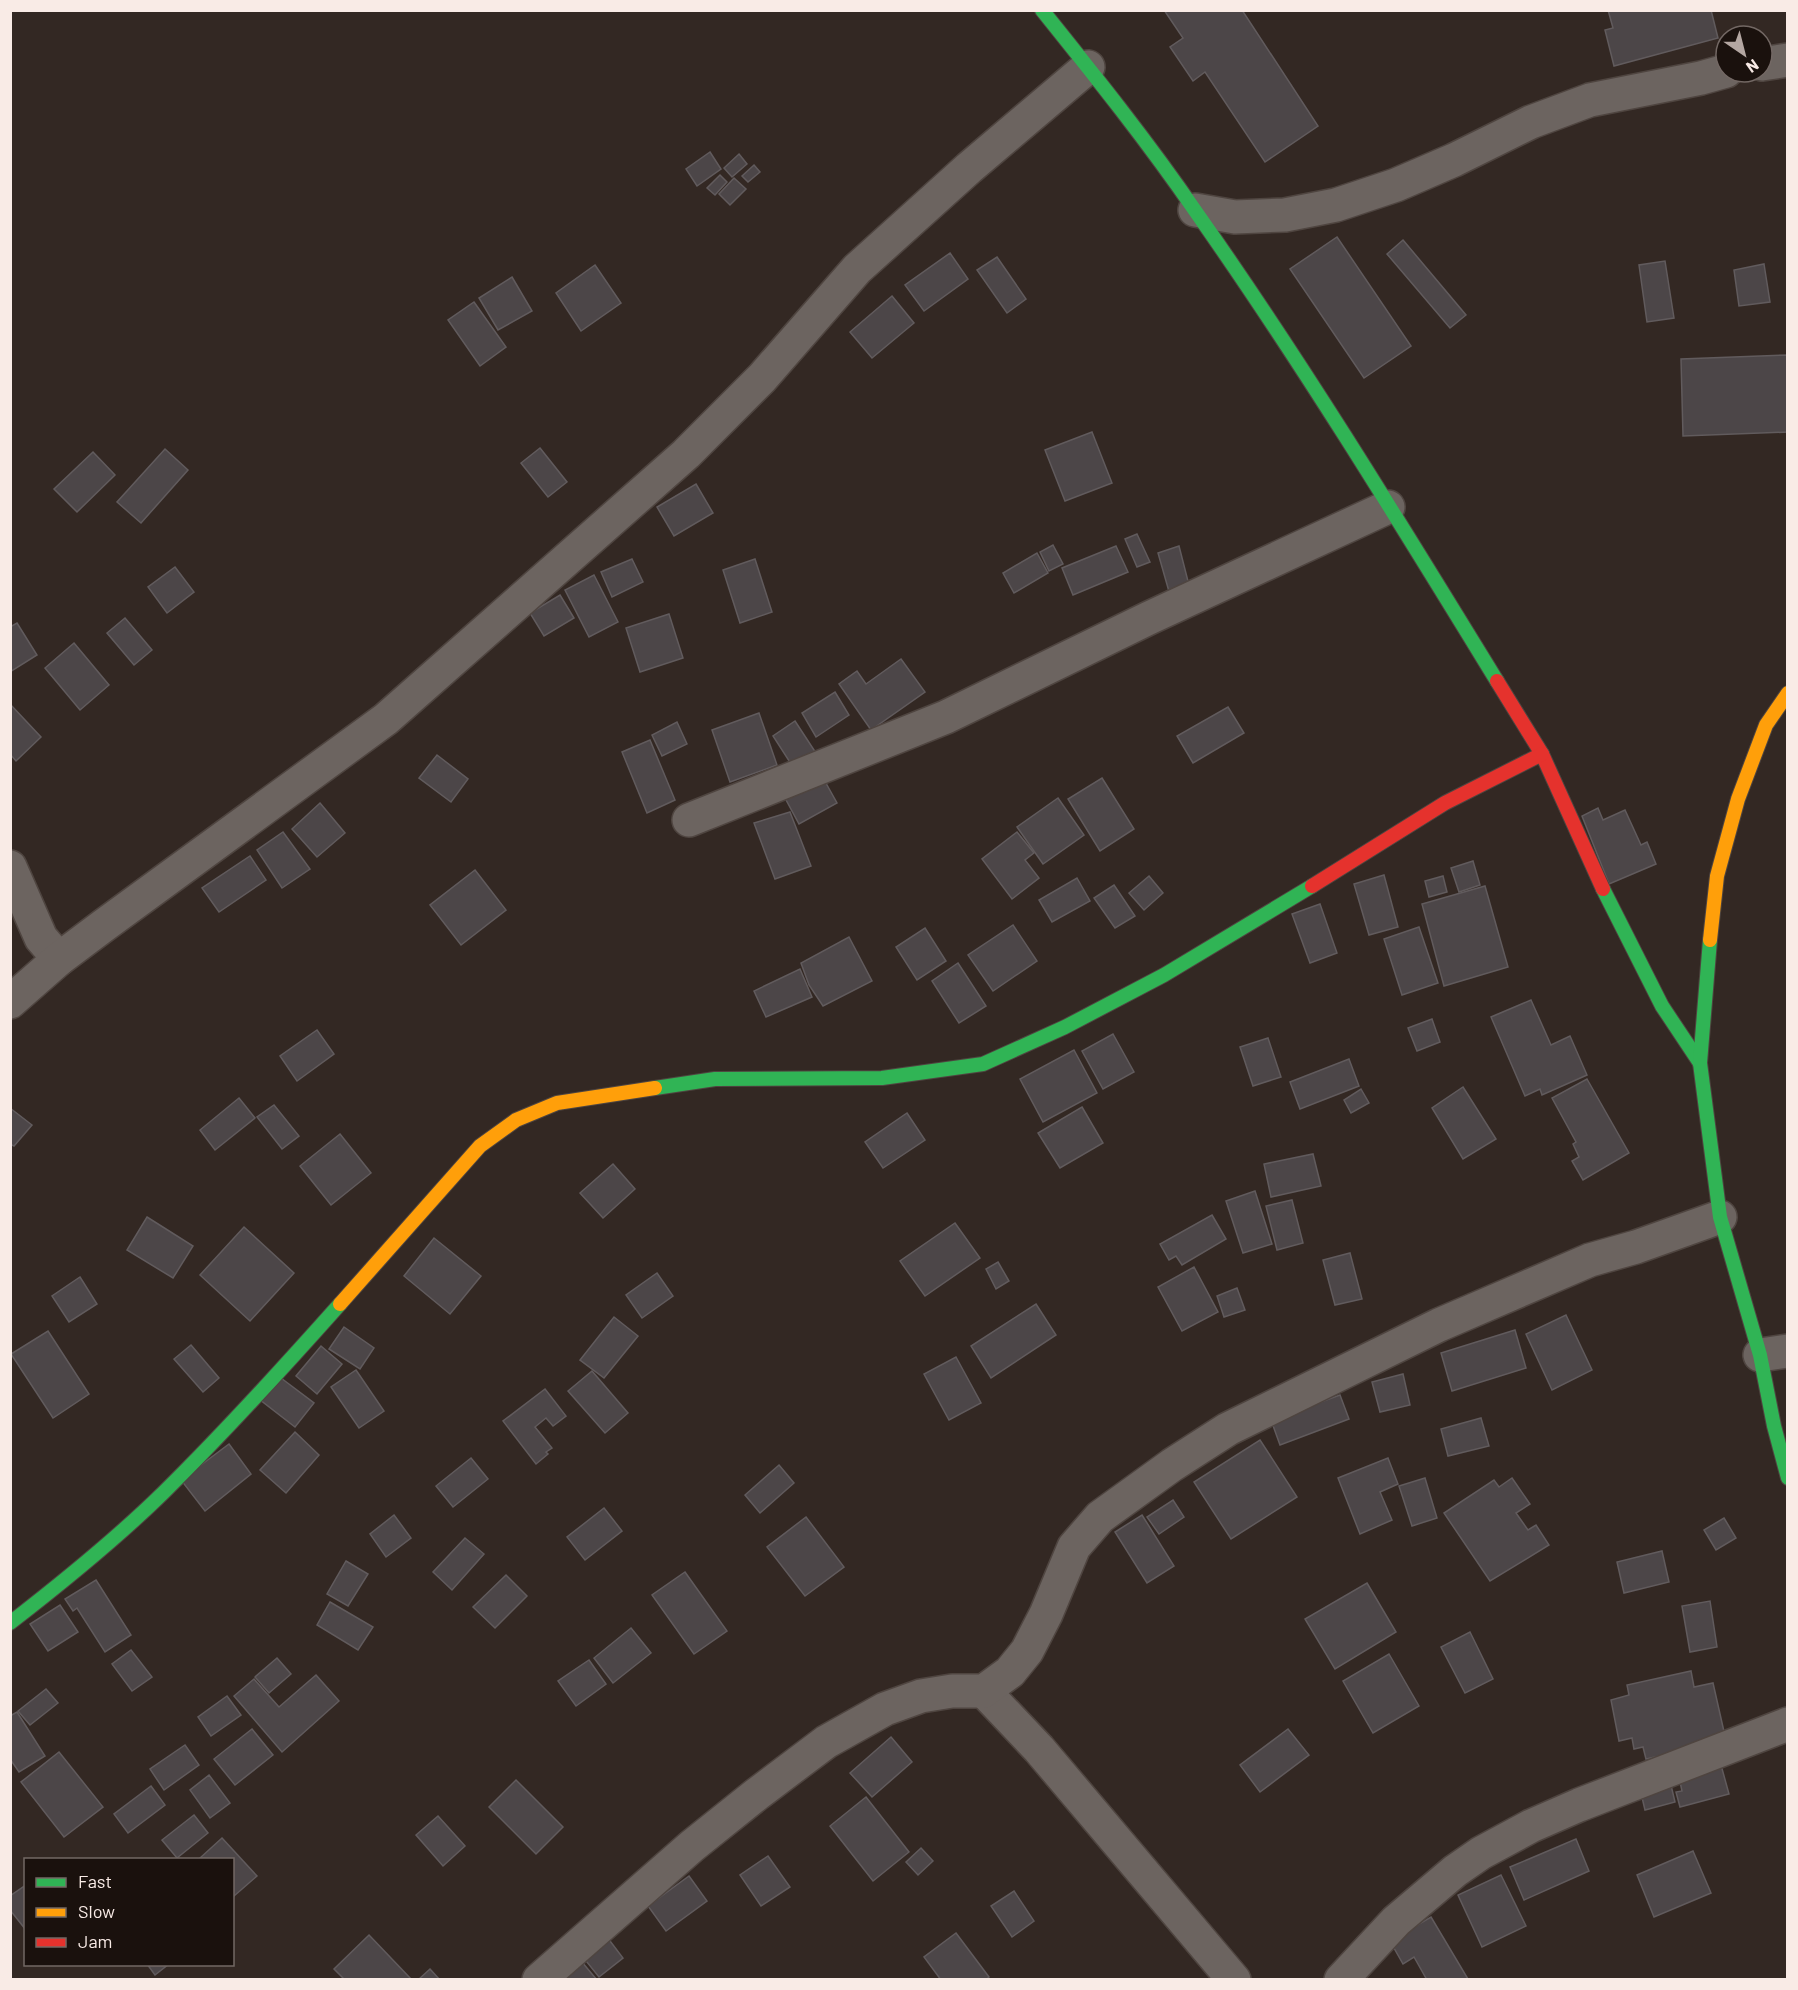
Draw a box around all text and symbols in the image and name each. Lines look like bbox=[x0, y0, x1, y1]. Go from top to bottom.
north arrow bbox=[1714, 24, 1774, 84]
text: N bbox=[1743, 56, 1763, 78]
legend bbox=[24, 1858, 234, 1966]
text: Fast bbox=[78, 1870, 112, 1892]
text: Slow bbox=[78, 1900, 115, 1922]
text: Jam bbox=[78, 1930, 112, 1952]

